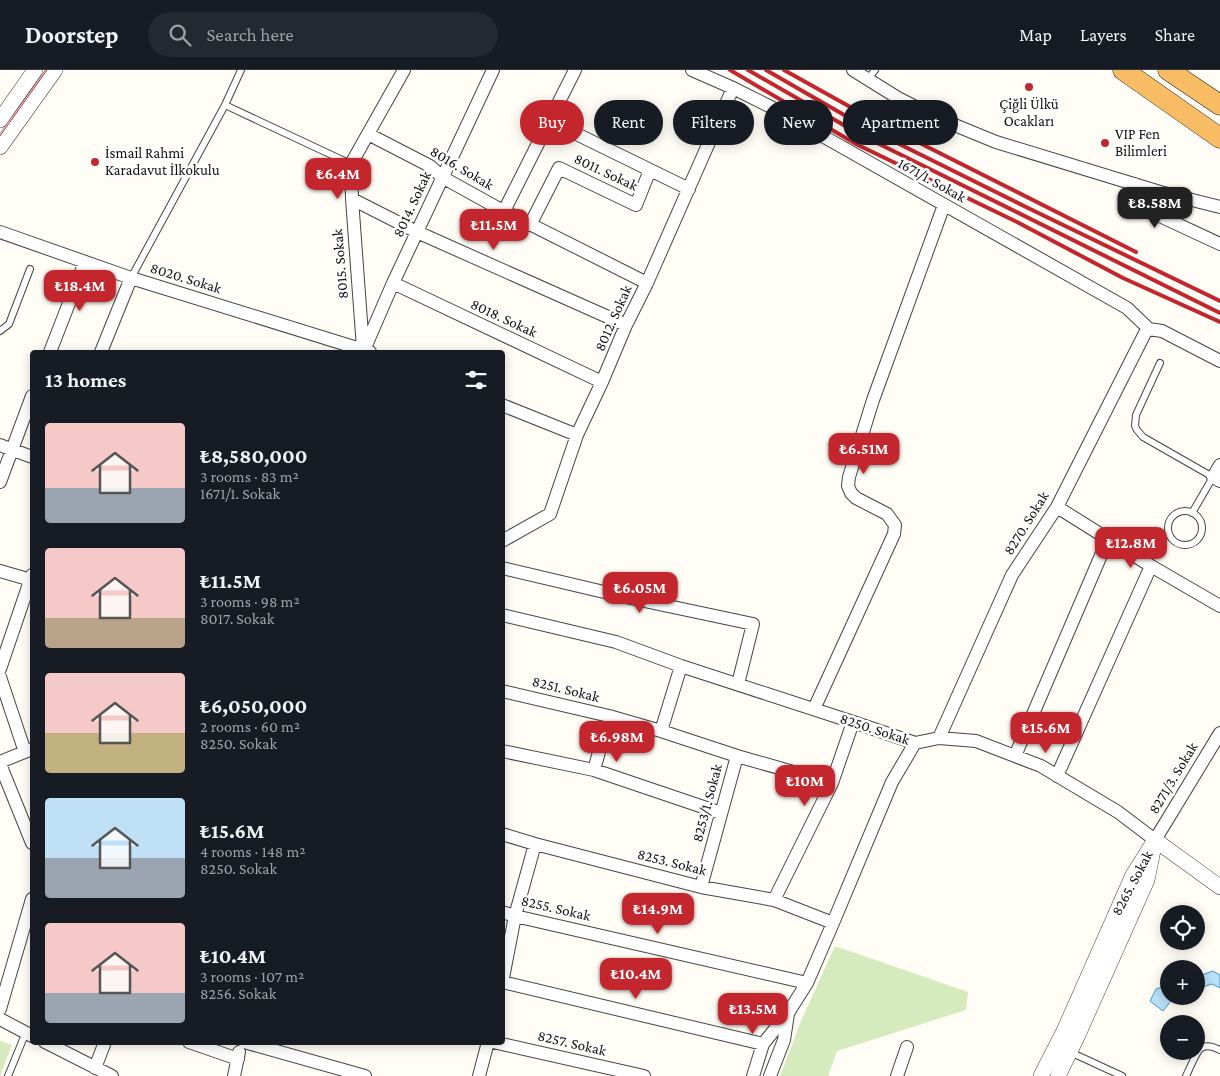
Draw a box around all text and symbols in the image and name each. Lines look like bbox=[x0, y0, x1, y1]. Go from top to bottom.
search box bbox=[148, 12, 498, 57]
text: Doorstep bbox=[25, 21, 118, 48]
icon: search bbox=[166, 21, 194, 49]
text: Search here bbox=[206, 24, 294, 45]
text: Map bbox=[1019, 25, 1052, 45]
text: Layers bbox=[1080, 25, 1127, 45]
text: Share bbox=[1155, 25, 1195, 45]
marker: Çiğli Ülkü Ocakları bbox=[1023, 81, 1035, 93]
place label: Çiğli Ülkü Ocakları bbox=[999, 96, 1059, 129]
chip: Buy bbox=[520, 100, 584, 145]
chip: Rent bbox=[594, 100, 663, 145]
chip: Filters bbox=[673, 100, 754, 145]
chip: New bbox=[764, 100, 833, 145]
chip: Apartment bbox=[843, 100, 958, 145]
place label: VIP Fen Bilimleri bbox=[1115, 126, 1167, 159]
marker: VIP Fen Bilimleri bbox=[1099, 137, 1111, 149]
street label: 8016. Sokak bbox=[427, 143, 497, 194]
place label: İsmail Rahmi Karadavut İlkokulu bbox=[105, 145, 220, 178]
street label: 8011. Sokak bbox=[572, 150, 641, 194]
street label: 1671/1. Sokak bbox=[895, 155, 969, 206]
marker: İsmail Rahmi Karadavut İlkokulu bbox=[89, 156, 101, 168]
pin: ₺6.4M bbox=[303, 158, 373, 200]
text: ₺6.4M bbox=[316, 165, 360, 182]
street label: 8014. Sokak bbox=[390, 168, 435, 240]
pin: ₺8.58M bbox=[1114, 186, 1196, 229]
text: ₺8.58M bbox=[1128, 194, 1182, 211]
pin: ₺11.5M bbox=[453, 208, 535, 251]
text: ₺11.5M bbox=[471, 216, 517, 233]
street label: 8015. Sokak bbox=[329, 227, 351, 300]
street label: 8020. Sokak bbox=[148, 260, 224, 297]
pin: ₺18.4M bbox=[39, 270, 121, 312]
text: ₺18.4M bbox=[55, 277, 105, 294]
street label: 8012. Sokak bbox=[591, 282, 635, 353]
street label: 8018. Sokak bbox=[468, 296, 540, 341]
icon: filters bbox=[462, 366, 490, 394]
text: 13 homes bbox=[45, 368, 126, 392]
pin: ₺6.51M bbox=[823, 432, 905, 475]
text: ₺6.51M bbox=[839, 440, 889, 457]
icon: home bbox=[85, 443, 145, 503]
text: ₺8,580,000 bbox=[200, 444, 308, 468]
text: 3 rooms · 83 m² bbox=[200, 468, 299, 485]
text: 1671/1. Sokak bbox=[200, 485, 280, 502]
street label: 8270. Sokak bbox=[1000, 488, 1052, 558]
pin: ₺12.8M bbox=[1090, 526, 1172, 569]
text: ₺12.8M bbox=[1106, 534, 1156, 551]
icon: home bbox=[85, 568, 145, 628]
text: ₺11.5M bbox=[200, 569, 261, 593]
pin: ₺6.05M bbox=[599, 572, 681, 614]
text: ₺6.05M bbox=[614, 579, 666, 596]
text: 3 rooms · 98 m² bbox=[200, 593, 300, 610]
text: 8017. Sokak bbox=[200, 610, 274, 627]
street label: 8251. Sokak bbox=[531, 673, 602, 705]
icon: home bbox=[85, 693, 145, 753]
text: ₺6,050,000 bbox=[200, 694, 307, 718]
street label: 8250. Sokak bbox=[838, 710, 913, 748]
pin: ₺15.6M bbox=[1005, 712, 1087, 754]
text: 2 rooms · 60 m² bbox=[200, 718, 300, 735]
text: ₺15.6M bbox=[1022, 719, 1071, 736]
pin: ₺6.98M bbox=[576, 720, 658, 763]
text: ₺6.98M bbox=[590, 728, 644, 745]
text: 8250. Sokak bbox=[200, 735, 277, 752]
street label: 8271/3. Sokak bbox=[1145, 739, 1201, 817]
street label: 8253/1. Sokak bbox=[689, 761, 725, 844]
pin: ₺10M bbox=[775, 764, 835, 807]
text: ₺10M bbox=[786, 772, 824, 789]
icon: home bbox=[85, 818, 145, 878]
text: ₺15.6M bbox=[200, 819, 264, 843]
text: 4 rooms · 148 m² bbox=[200, 843, 306, 860]
street label: 8253. Sokak bbox=[636, 846, 709, 879]
street label: 8265. Sokak bbox=[1108, 847, 1156, 918]
text: 8250. Sokak bbox=[200, 860, 277, 877]
street label: 8255. Sokak bbox=[520, 892, 593, 924]
pin: ₺14.9M bbox=[617, 892, 699, 935]
text: ₺14.9M bbox=[633, 900, 683, 917]
map controls bbox=[1160, 905, 1205, 1060]
button: locate bbox=[1160, 905, 1205, 950]
icon: home bbox=[85, 943, 145, 1003]
text: ₺10.4M bbox=[200, 944, 266, 968]
pin: ₺10.4M bbox=[595, 958, 677, 1000]
button: + bbox=[1160, 960, 1205, 1005]
text: ₺10.4M bbox=[611, 965, 661, 982]
text: 3 rooms · 107 m² bbox=[200, 968, 304, 985]
text: 8256. Sokak bbox=[200, 985, 276, 1002]
pin: ₺13.5M bbox=[712, 992, 794, 1035]
text: ₺13.5M bbox=[729, 1000, 777, 1017]
button: − bbox=[1160, 1015, 1205, 1060]
street label: 8257. Sokak bbox=[536, 1027, 609, 1059]

